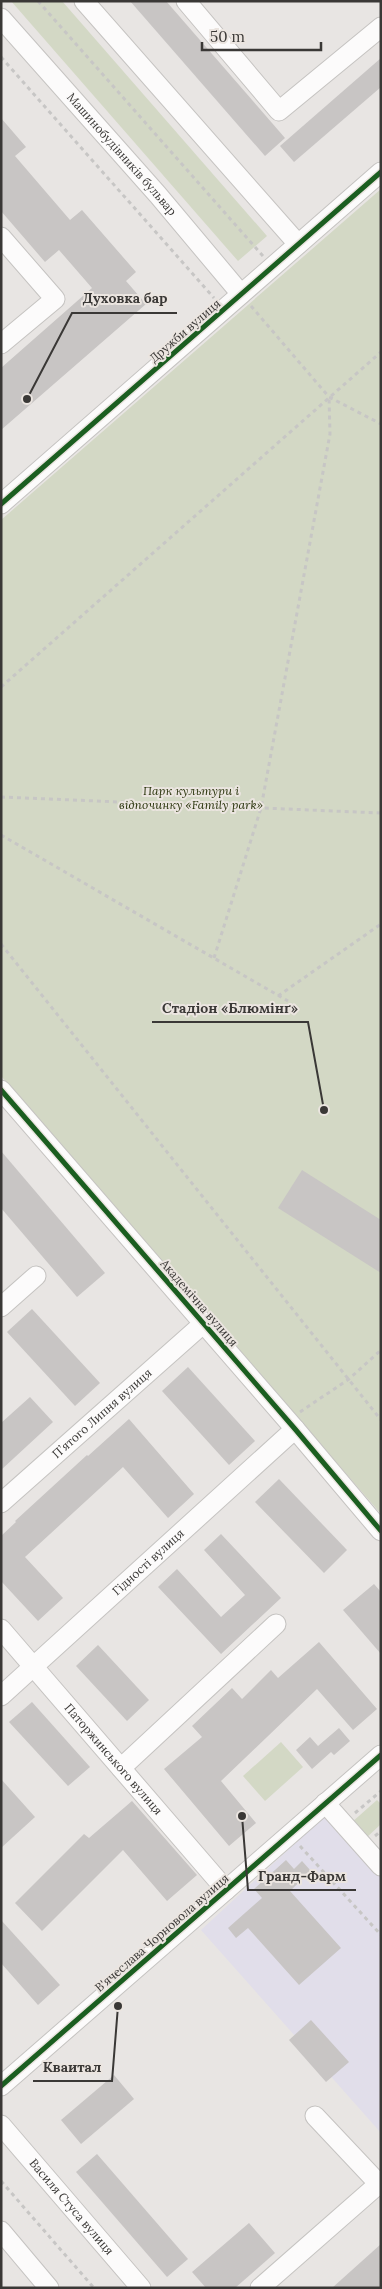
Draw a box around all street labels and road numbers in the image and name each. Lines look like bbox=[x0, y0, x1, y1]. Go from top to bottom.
street label: Машинобудівників бульвар bbox=[64, 90, 180, 218]
street label: Дружби вулиця bbox=[146, 296, 223, 366]
street label: Академічна вулиця bbox=[157, 1255, 241, 1349]
street label: П’ятого Липня вулиця bbox=[49, 1365, 155, 1461]
street label: Гідності вулиця bbox=[109, 1526, 187, 1598]
street label: Паторжинського вулиця bbox=[62, 1700, 166, 1818]
street label: В'ячеслава Чорновола вулиця bbox=[92, 1870, 232, 1995]
street label: Василя Стуса вулиця bbox=[26, 2156, 117, 2258]

